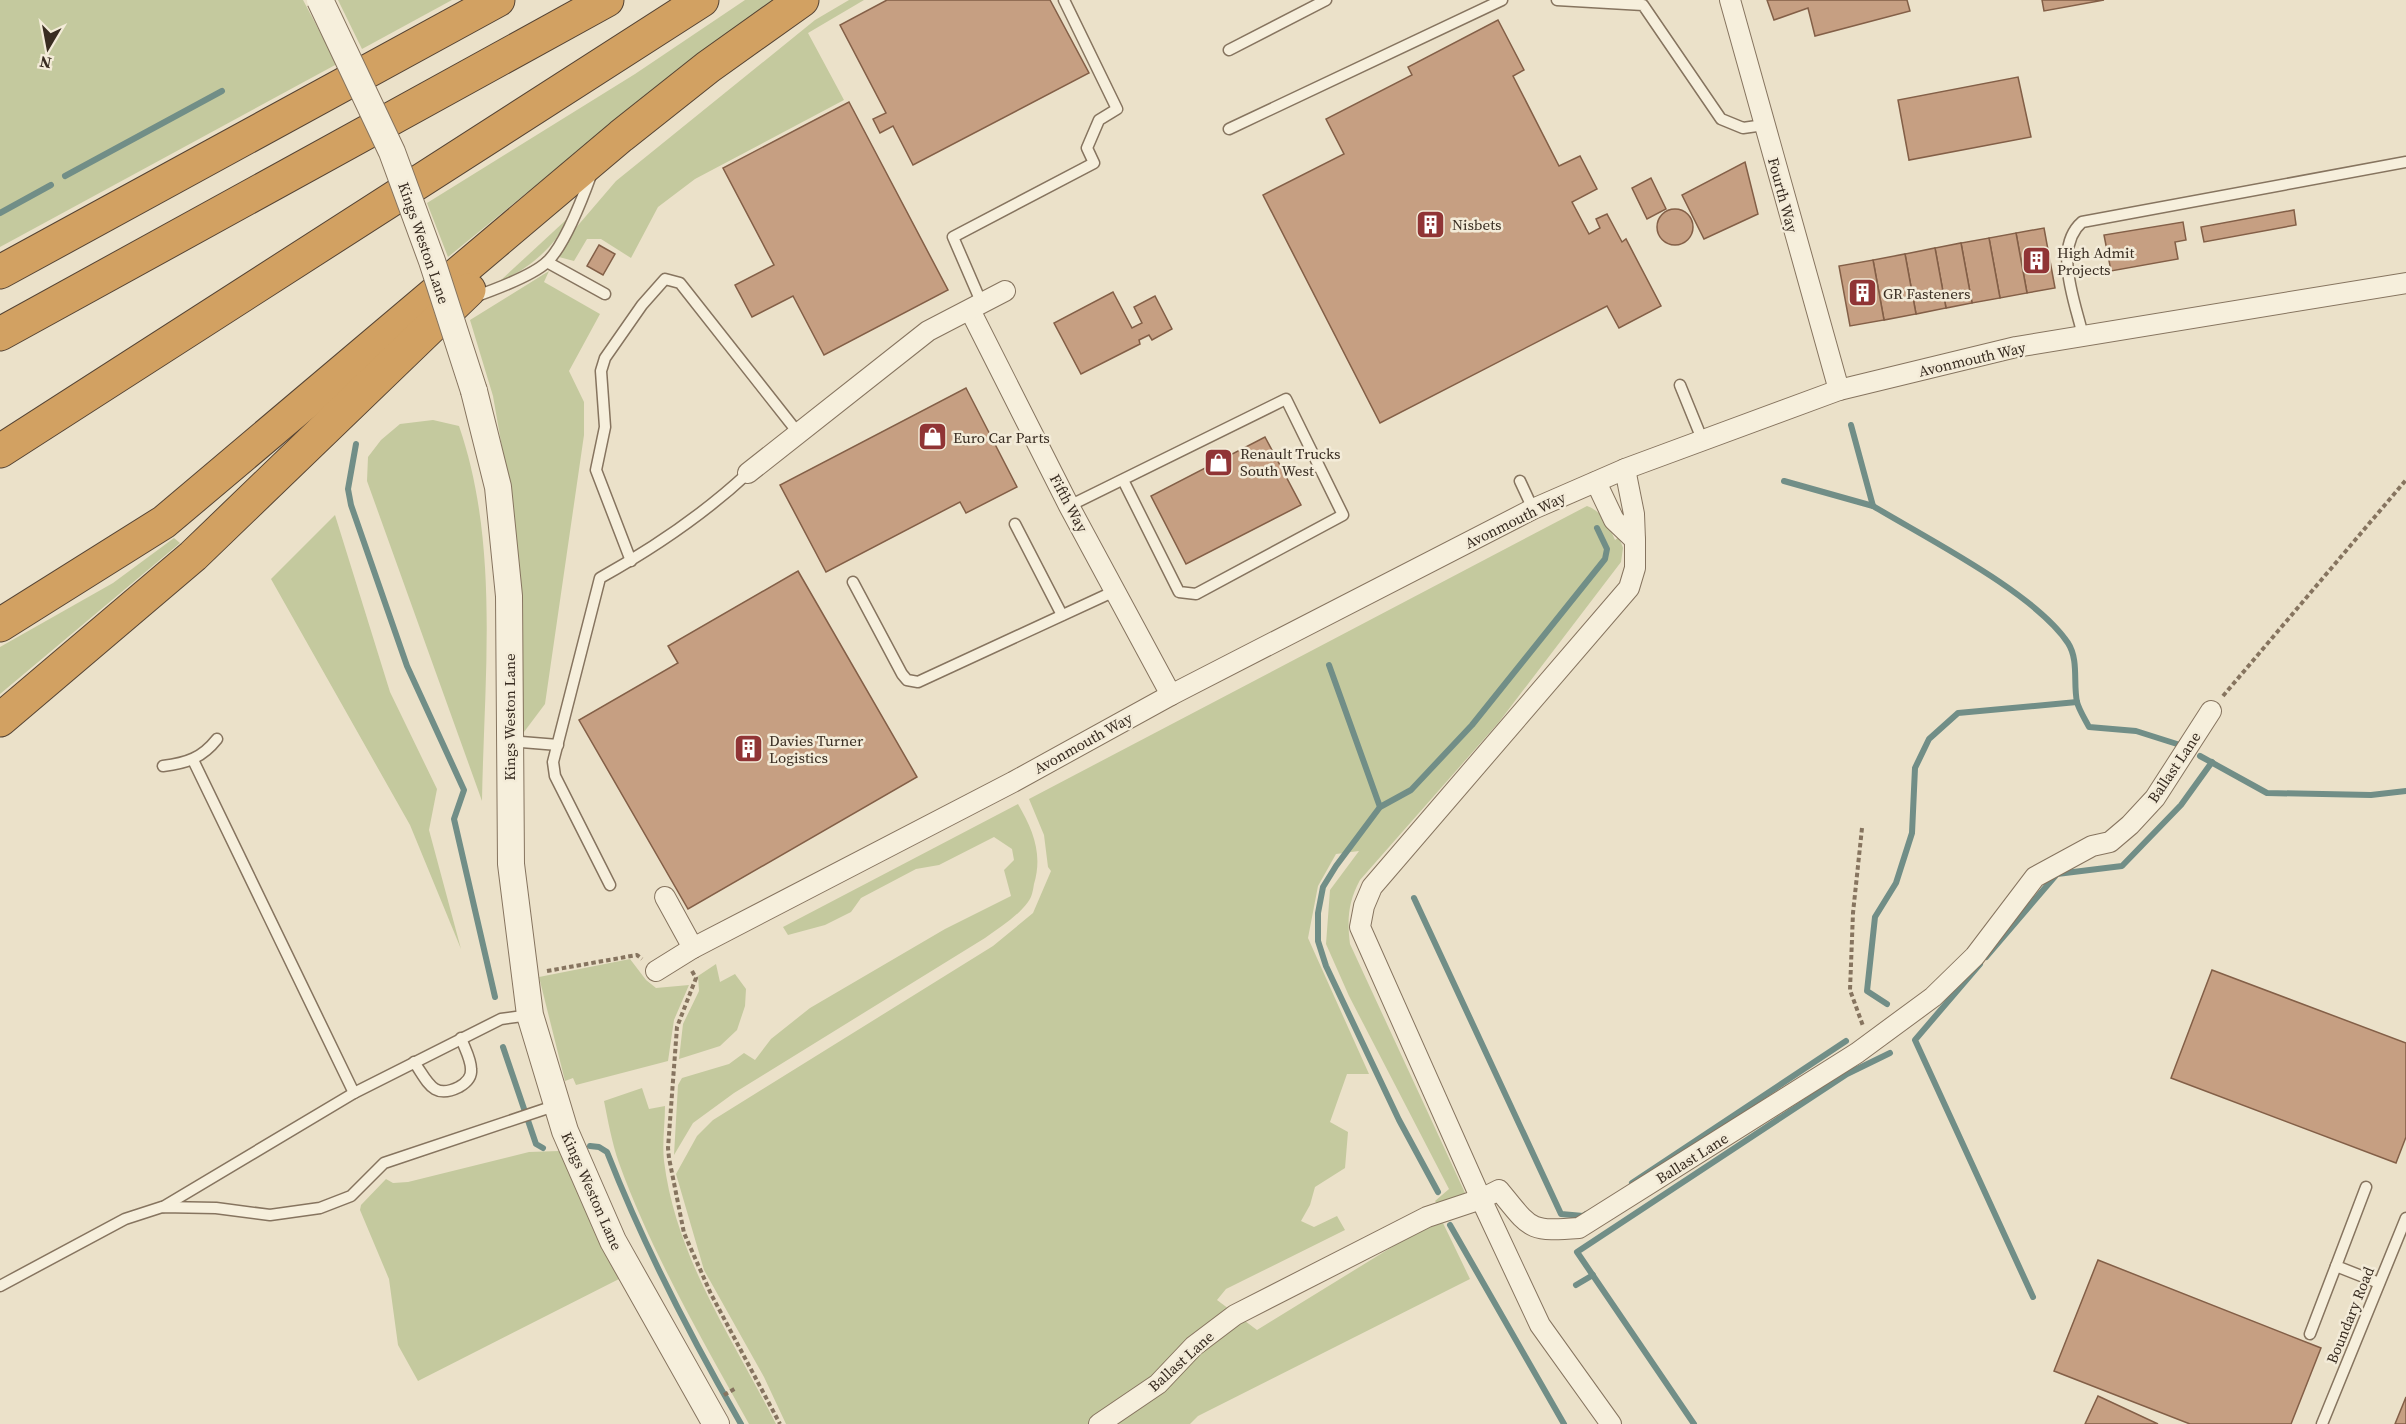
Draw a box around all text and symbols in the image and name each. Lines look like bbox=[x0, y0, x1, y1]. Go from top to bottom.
north arrow bbox=[18, 18, 78, 78]
text: N bbox=[37, 51, 53, 75]
street label: Fourth Way bbox=[1763, 155, 1803, 235]
street label: Kings Weston Lane bbox=[393, 179, 455, 307]
building icon: Nisbets bbox=[1415, 208, 1447, 240]
place label: Nisbets bbox=[1452, 214, 1502, 235]
place label: High Admit Projects bbox=[2057, 242, 2135, 280]
building icon: High Admit Projects bbox=[2020, 245, 2052, 277]
building icon: GR Fasteners bbox=[1846, 277, 1878, 309]
place label: GR Fasteners bbox=[1883, 283, 1971, 304]
street label: Avonmouth Way bbox=[1916, 336, 2028, 382]
shop icon: Euro Car Parts bbox=[916, 421, 948, 453]
place label: Euro Car Parts bbox=[953, 427, 1050, 448]
place label: Renault Trucks South West bbox=[1240, 443, 1341, 481]
shop icon: Renault Trucks South West bbox=[1203, 446, 1235, 478]
street label: Fifth Way bbox=[1045, 470, 1093, 536]
street label: Avonmouth Way bbox=[1461, 486, 1569, 553]
street label: Kings Weston Lane bbox=[499, 653, 520, 781]
street label: Avonmouth Way bbox=[1030, 707, 1136, 779]
street label: Ballast Lane bbox=[2142, 727, 2206, 807]
place label: Davies Turner Logistics bbox=[769, 730, 864, 768]
building icon: Davies Turner Logistics bbox=[732, 733, 764, 765]
street label: Ballast Lane bbox=[1652, 1127, 1732, 1189]
street label: Kings Weston Lane bbox=[557, 1129, 628, 1254]
street label: Boundary Road bbox=[2321, 1263, 2379, 1367]
street label: Ballast Lane bbox=[1144, 1326, 1219, 1396]

